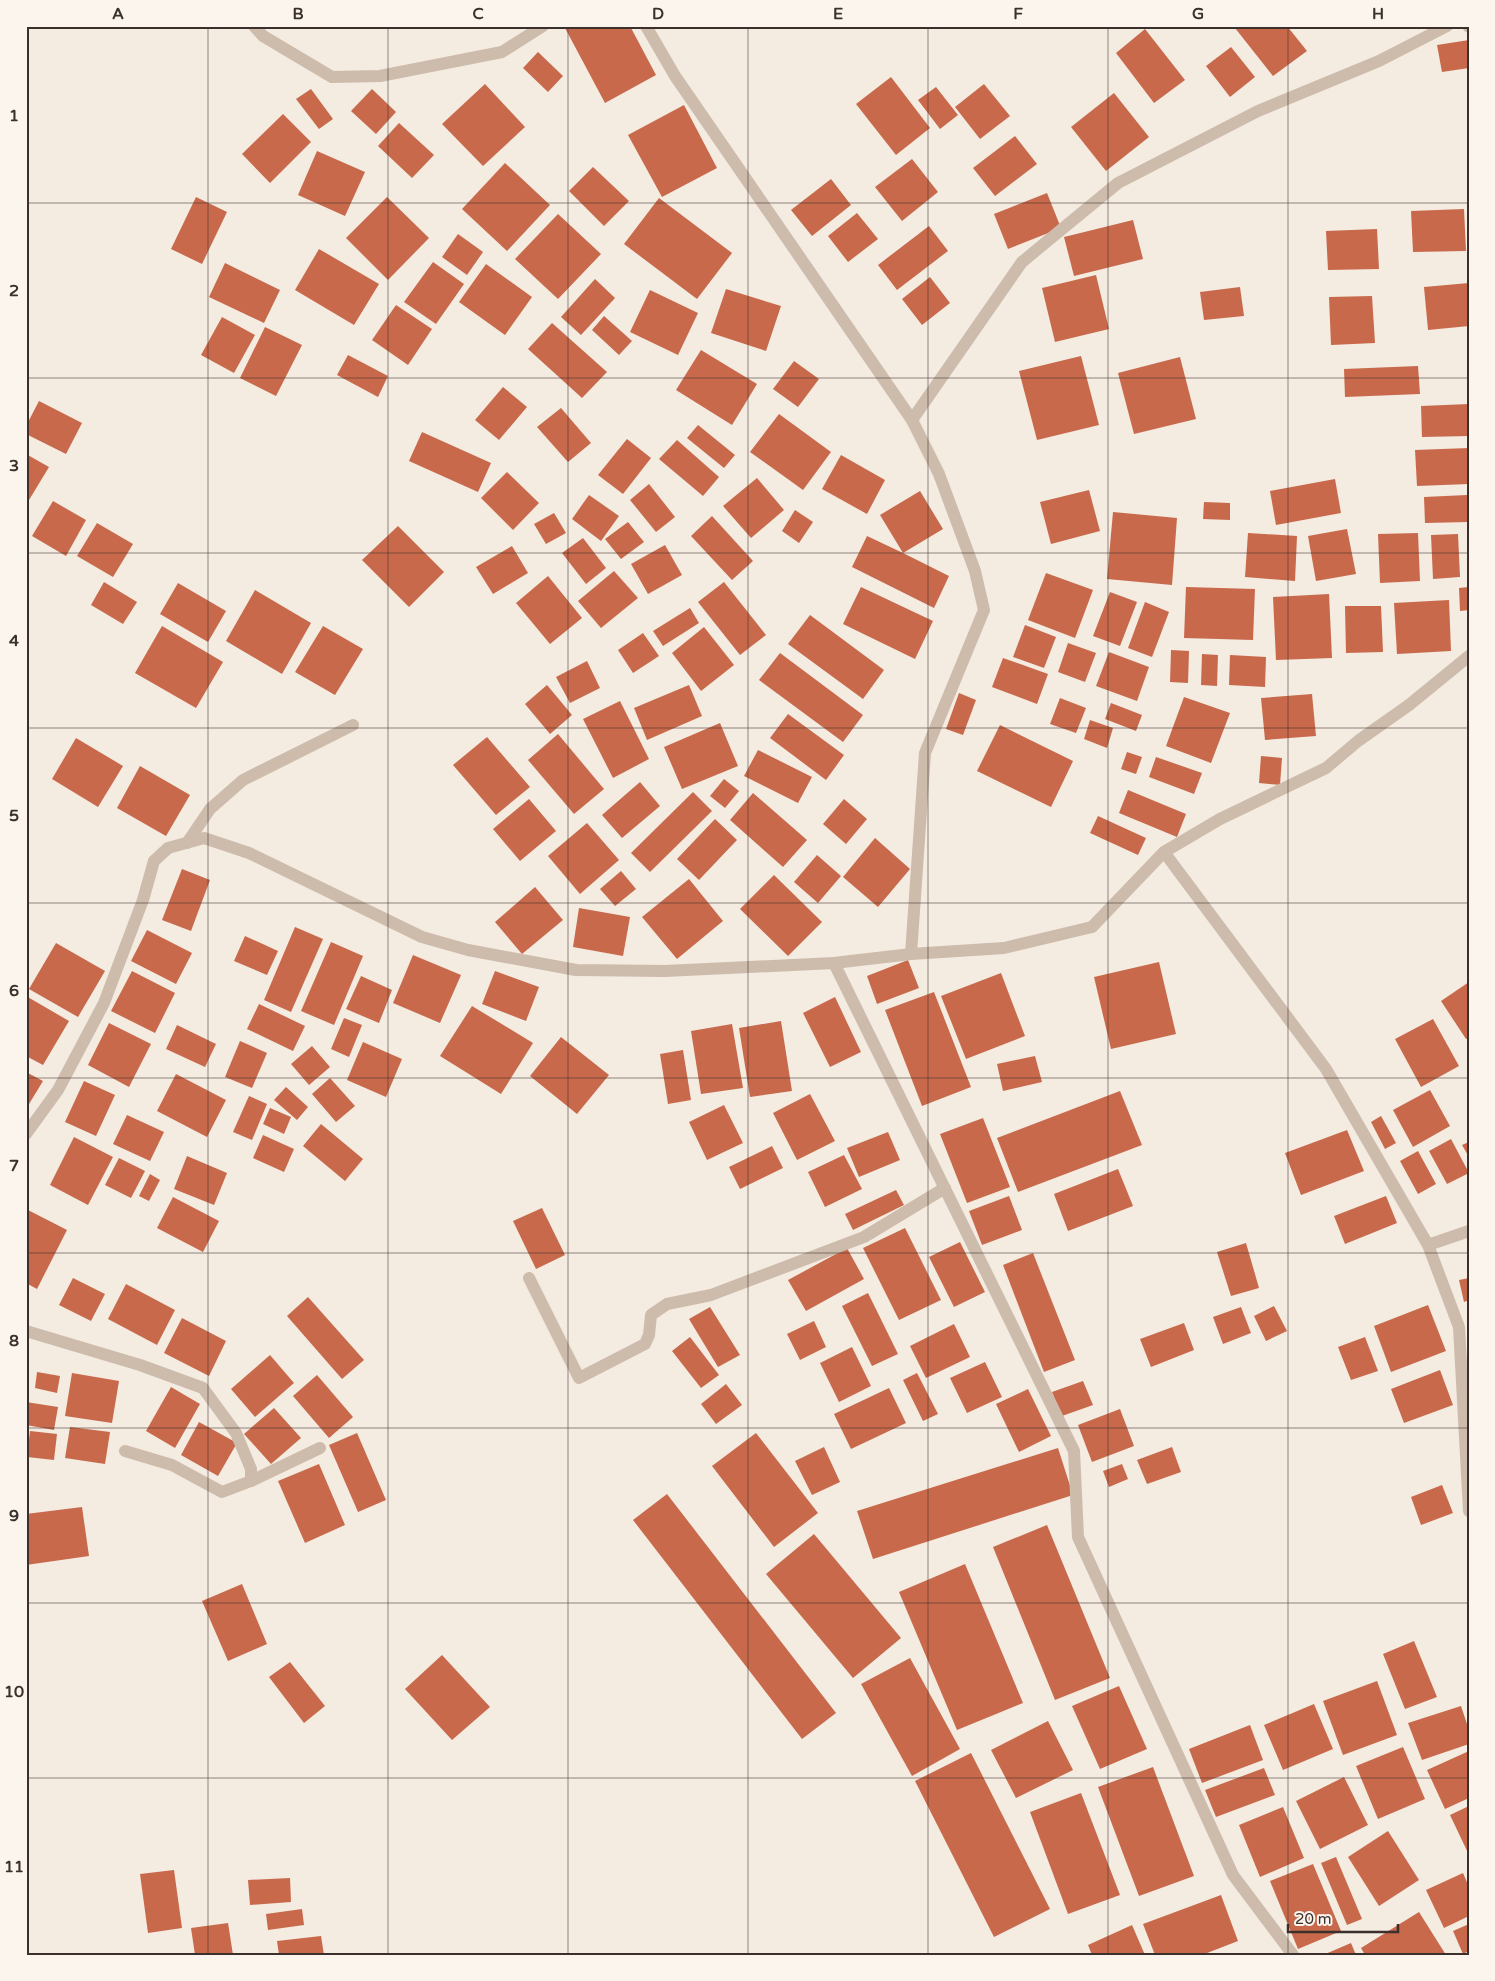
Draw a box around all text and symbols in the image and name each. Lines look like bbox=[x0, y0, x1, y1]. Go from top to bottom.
text: A bbox=[112, 4, 124, 24]
text: B bbox=[292, 4, 304, 24]
text: C bbox=[472, 4, 484, 24]
text: D bbox=[652, 4, 664, 24]
text: E bbox=[833, 4, 843, 24]
text: F bbox=[1013, 4, 1023, 24]
text: G bbox=[1192, 4, 1204, 24]
text: H bbox=[1372, 4, 1384, 24]
text: 1 bbox=[9, 106, 19, 126]
text: 2 bbox=[9, 281, 19, 301]
text: 3 bbox=[9, 456, 19, 476]
text: 4 bbox=[9, 631, 19, 651]
text: 5 bbox=[9, 806, 19, 826]
text: 6 bbox=[9, 981, 19, 1001]
text: 7 bbox=[9, 1156, 19, 1176]
text: 8 bbox=[9, 1331, 19, 1351]
text: 9 bbox=[9, 1506, 19, 1526]
text: 10 bbox=[4, 1682, 24, 1702]
text: 11 bbox=[4, 1857, 24, 1877]
scale bar bbox=[1288, 1901, 1398, 1933]
text: 20 m bbox=[1295, 1910, 1332, 1928]

